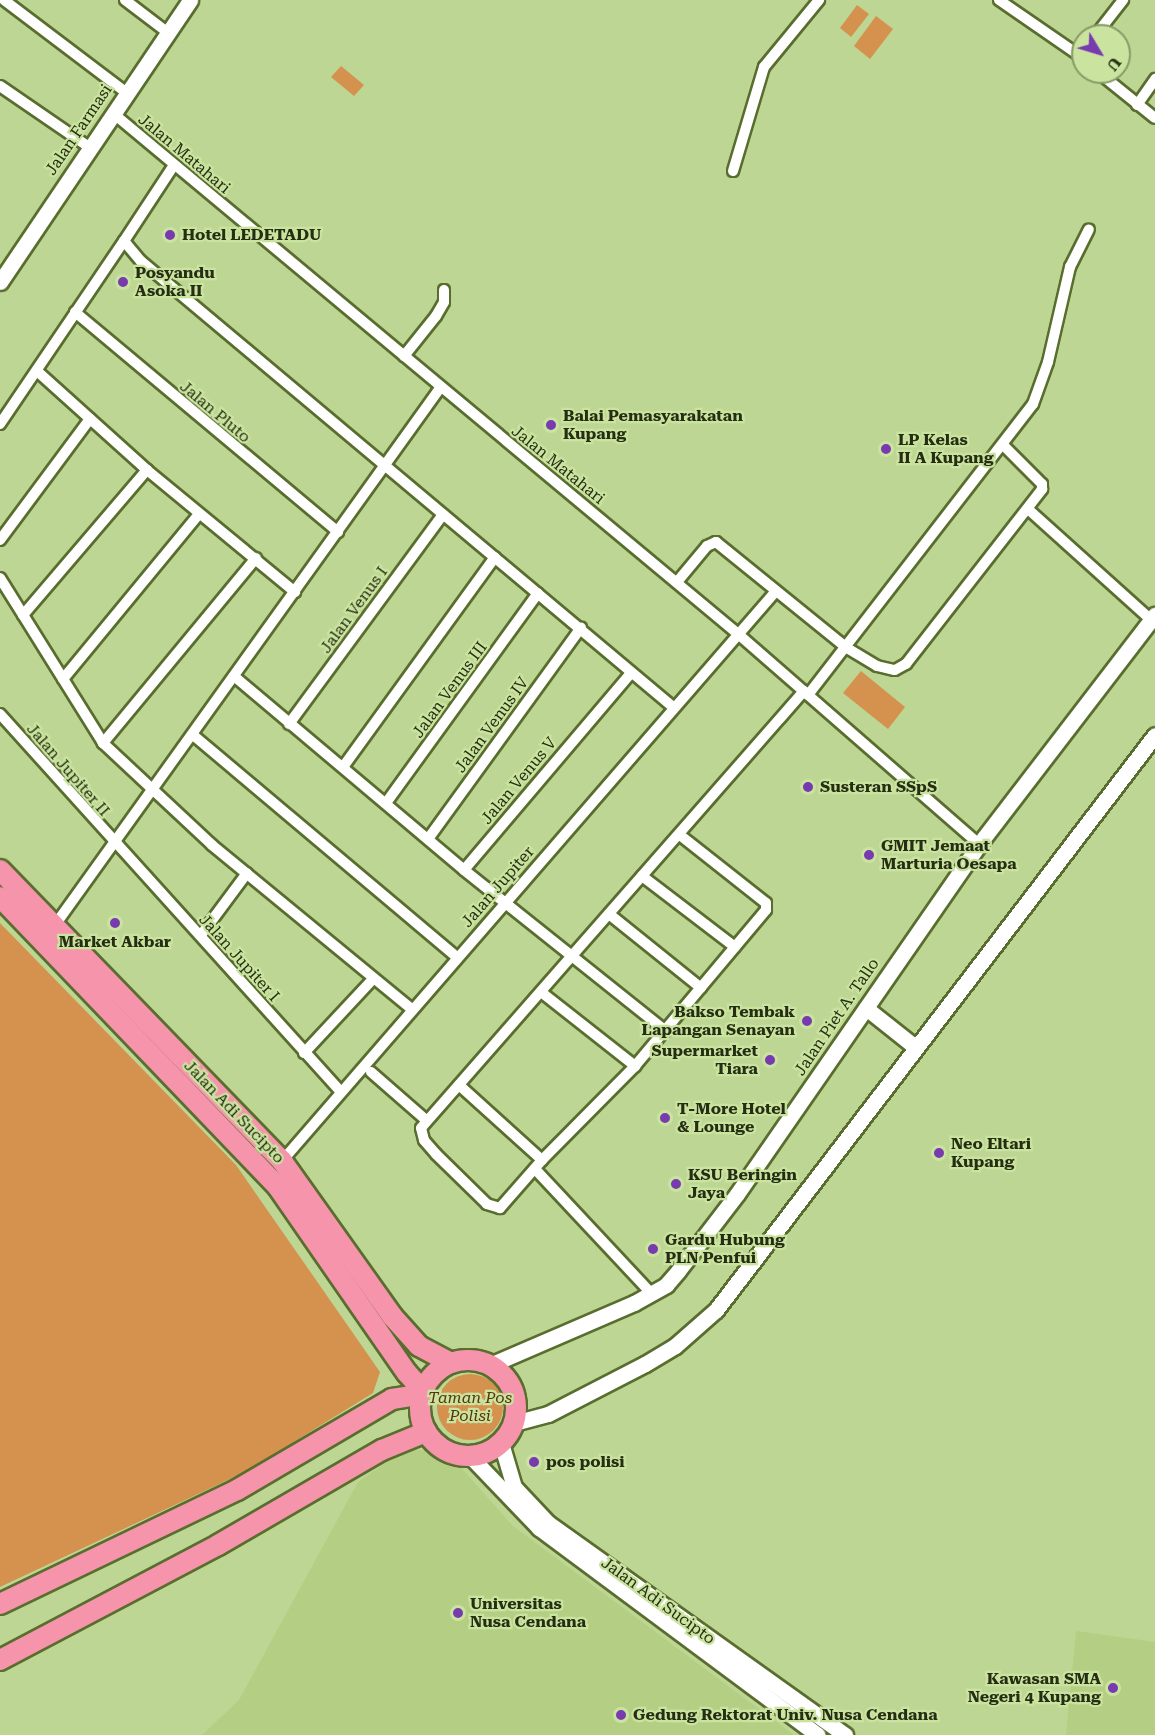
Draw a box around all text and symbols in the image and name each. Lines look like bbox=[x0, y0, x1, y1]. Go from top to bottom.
north arrow bbox=[1071, 24, 1131, 84]
text: U bbox=[1103, 53, 1125, 75]
street label: Jalan Farmasi bbox=[42, 81, 116, 179]
street label: Jalan Matahari bbox=[134, 110, 234, 198]
place label: Hotel LEDETADU bbox=[182, 225, 321, 245]
marker: Hotel LEDETADU bbox=[163, 228, 177, 242]
place label: Posyandu Asoka II bbox=[135, 263, 215, 301]
marker: Posyandu Asoka II bbox=[116, 275, 130, 289]
street label: Jalan Pluto bbox=[176, 377, 254, 447]
place label: Balai Pemasyarakatan Kupang bbox=[563, 406, 743, 444]
marker: Balai Pemasyarakatan Kupang bbox=[544, 418, 558, 432]
street label: Jalan Matahari bbox=[508, 422, 608, 508]
place label: LP Kelas II A Kupang bbox=[898, 430, 994, 468]
marker: LP Kelas II A Kupang bbox=[879, 442, 893, 456]
street label: Jalan Venus I bbox=[316, 563, 392, 657]
street label: Jalan Venus III bbox=[409, 638, 491, 742]
street label: Jalan Venus IV bbox=[451, 674, 533, 776]
street label: Jalan Jupiter II bbox=[22, 720, 114, 820]
street label: Jalan Venus V bbox=[477, 734, 561, 828]
place label: Susteran SSpS bbox=[820, 777, 937, 797]
marker: Susteran SSpS bbox=[801, 780, 815, 794]
place label: GMIT Jemaat Marturia Oesapa bbox=[881, 836, 1017, 874]
street label: Jalan Jupiter bbox=[458, 843, 538, 931]
marker: GMIT Jemaat Marturia Oesapa bbox=[862, 848, 876, 862]
street label: Jalan Jupiter I bbox=[195, 910, 283, 1006]
marker: Market Akbar bbox=[108, 916, 122, 930]
place label: Market Akbar bbox=[59, 932, 171, 952]
street label: Jalan Piet A. Tallo bbox=[791, 955, 883, 1079]
place label: Bakso Tembak Lapangan Senayan bbox=[642, 1002, 795, 1040]
marker: Bakso Tembak Lapangan Senayan bbox=[800, 1014, 814, 1028]
place label: Supermarket Tiara bbox=[651, 1041, 758, 1079]
marker: Supermarket Tiara bbox=[763, 1053, 777, 1067]
street label: Jalan Adi Sucipto bbox=[180, 1056, 288, 1168]
place label: T-More Hotel & Lounge bbox=[677, 1099, 786, 1137]
marker: T-More Hotel & Lounge bbox=[658, 1111, 672, 1125]
place label: Neo Eltari Kupang bbox=[951, 1134, 1031, 1172]
marker: Neo Eltari Kupang bbox=[932, 1146, 946, 1160]
place label: KSU Beringin Jaya bbox=[688, 1165, 797, 1203]
marker: KSU Beringin Jaya bbox=[669, 1177, 683, 1191]
place label: Gardu Hubung PLN Penfui bbox=[665, 1230, 785, 1268]
marker: Gardu Hubung PLN Penfui bbox=[646, 1242, 660, 1256]
park label: Taman Pos Polisi bbox=[428, 1388, 512, 1426]
place label: pos polisi bbox=[546, 1452, 625, 1472]
marker: pos polisi bbox=[527, 1455, 541, 1469]
street label: Jalan Adi Sucipto bbox=[597, 1553, 719, 1649]
place label: Universitas Nusa Cendana bbox=[470, 1594, 586, 1632]
marker: Universitas Nusa Cendana bbox=[451, 1606, 465, 1620]
place label: Kawasan SMA Negeri 4 Kupang bbox=[968, 1669, 1101, 1707]
marker: Kawasan SMA Negeri 4 Kupang bbox=[1106, 1681, 1120, 1695]
place label: Gedung Rektorat Univ. Nusa Cendana bbox=[633, 1705, 938, 1725]
marker: Gedung Rektorat Univ. Nusa Cendana bbox=[614, 1708, 628, 1722]

